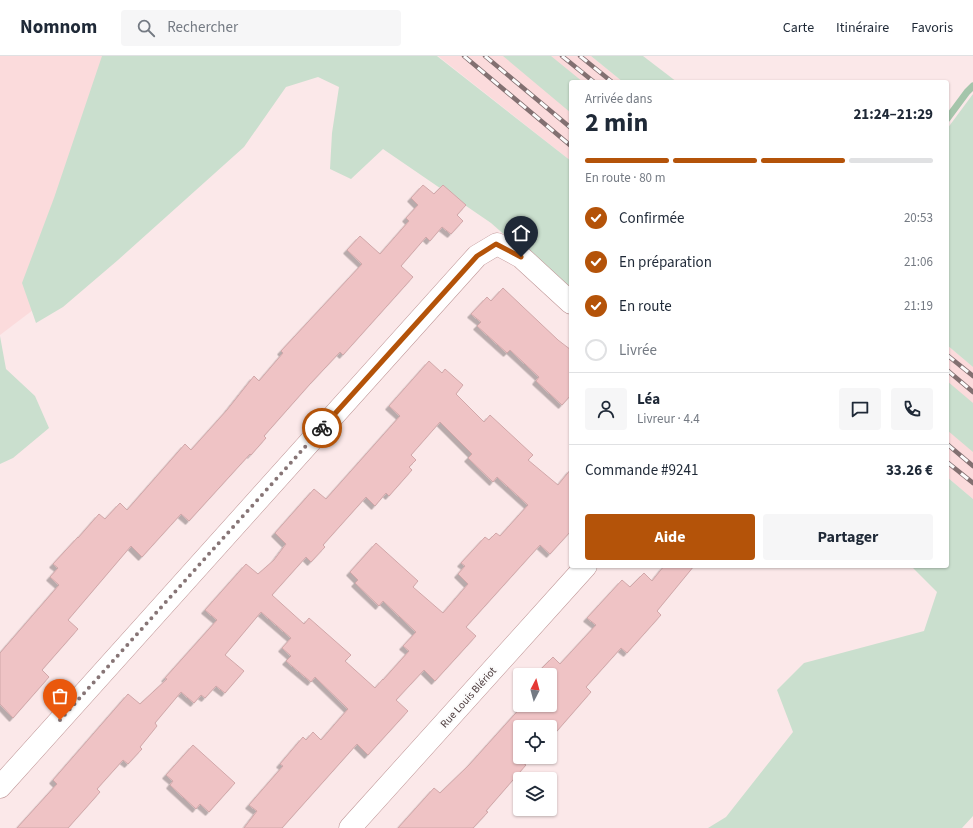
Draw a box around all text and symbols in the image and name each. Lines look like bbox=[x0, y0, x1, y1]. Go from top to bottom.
search box bbox=[121, 10, 401, 46]
text: Nomnom bbox=[20, 14, 97, 41]
icon: search bbox=[135, 17, 157, 39]
text: Rechercher bbox=[167, 17, 238, 38]
text: Carte bbox=[783, 18, 814, 38]
text: Itinéraire bbox=[836, 18, 889, 38]
text: Favoris bbox=[911, 18, 953, 38]
text: Arrivée dans bbox=[585, 90, 652, 108]
text: 2 min bbox=[585, 104, 648, 141]
text: 21:24–21:29 bbox=[853, 104, 933, 125]
text: En route · 80 m bbox=[585, 169, 665, 187]
icon: check bbox=[585, 207, 607, 229]
text: Confirmée bbox=[619, 208, 685, 229]
text: 20:53 bbox=[904, 209, 933, 227]
pin bbox=[504, 216, 538, 257]
icon: home bbox=[510, 222, 532, 244]
icon: check bbox=[585, 251, 607, 273]
text: En préparation bbox=[619, 252, 712, 273]
text: 21:06 bbox=[904, 253, 933, 271]
icon: check bbox=[585, 295, 607, 317]
text: En route bbox=[619, 296, 672, 317]
text: 21:19 bbox=[904, 297, 933, 315]
text: Livrée bbox=[619, 340, 657, 361]
button: person bbox=[585, 388, 627, 430]
button: chat bbox=[839, 388, 881, 430]
button: phone bbox=[891, 388, 933, 430]
text: Léa bbox=[637, 389, 660, 410]
courier bbox=[302, 408, 342, 448]
text: Livreur · 4.4 bbox=[637, 410, 700, 428]
icon: bike bbox=[311, 417, 333, 439]
text: Commande #9241 bbox=[585, 460, 698, 481]
text: 33.26 € bbox=[886, 460, 933, 481]
button: Aide bbox=[585, 514, 755, 560]
button: Partager bbox=[763, 514, 933, 560]
street label: Rue Louis Blériot bbox=[437, 663, 500, 731]
north arrow bbox=[513, 668, 557, 712]
map controls bbox=[513, 668, 557, 816]
pin bbox=[43, 679, 77, 720]
icon: bag bbox=[49, 685, 71, 707]
button: locate bbox=[513, 720, 557, 764]
button: layers bbox=[513, 772, 557, 816]

